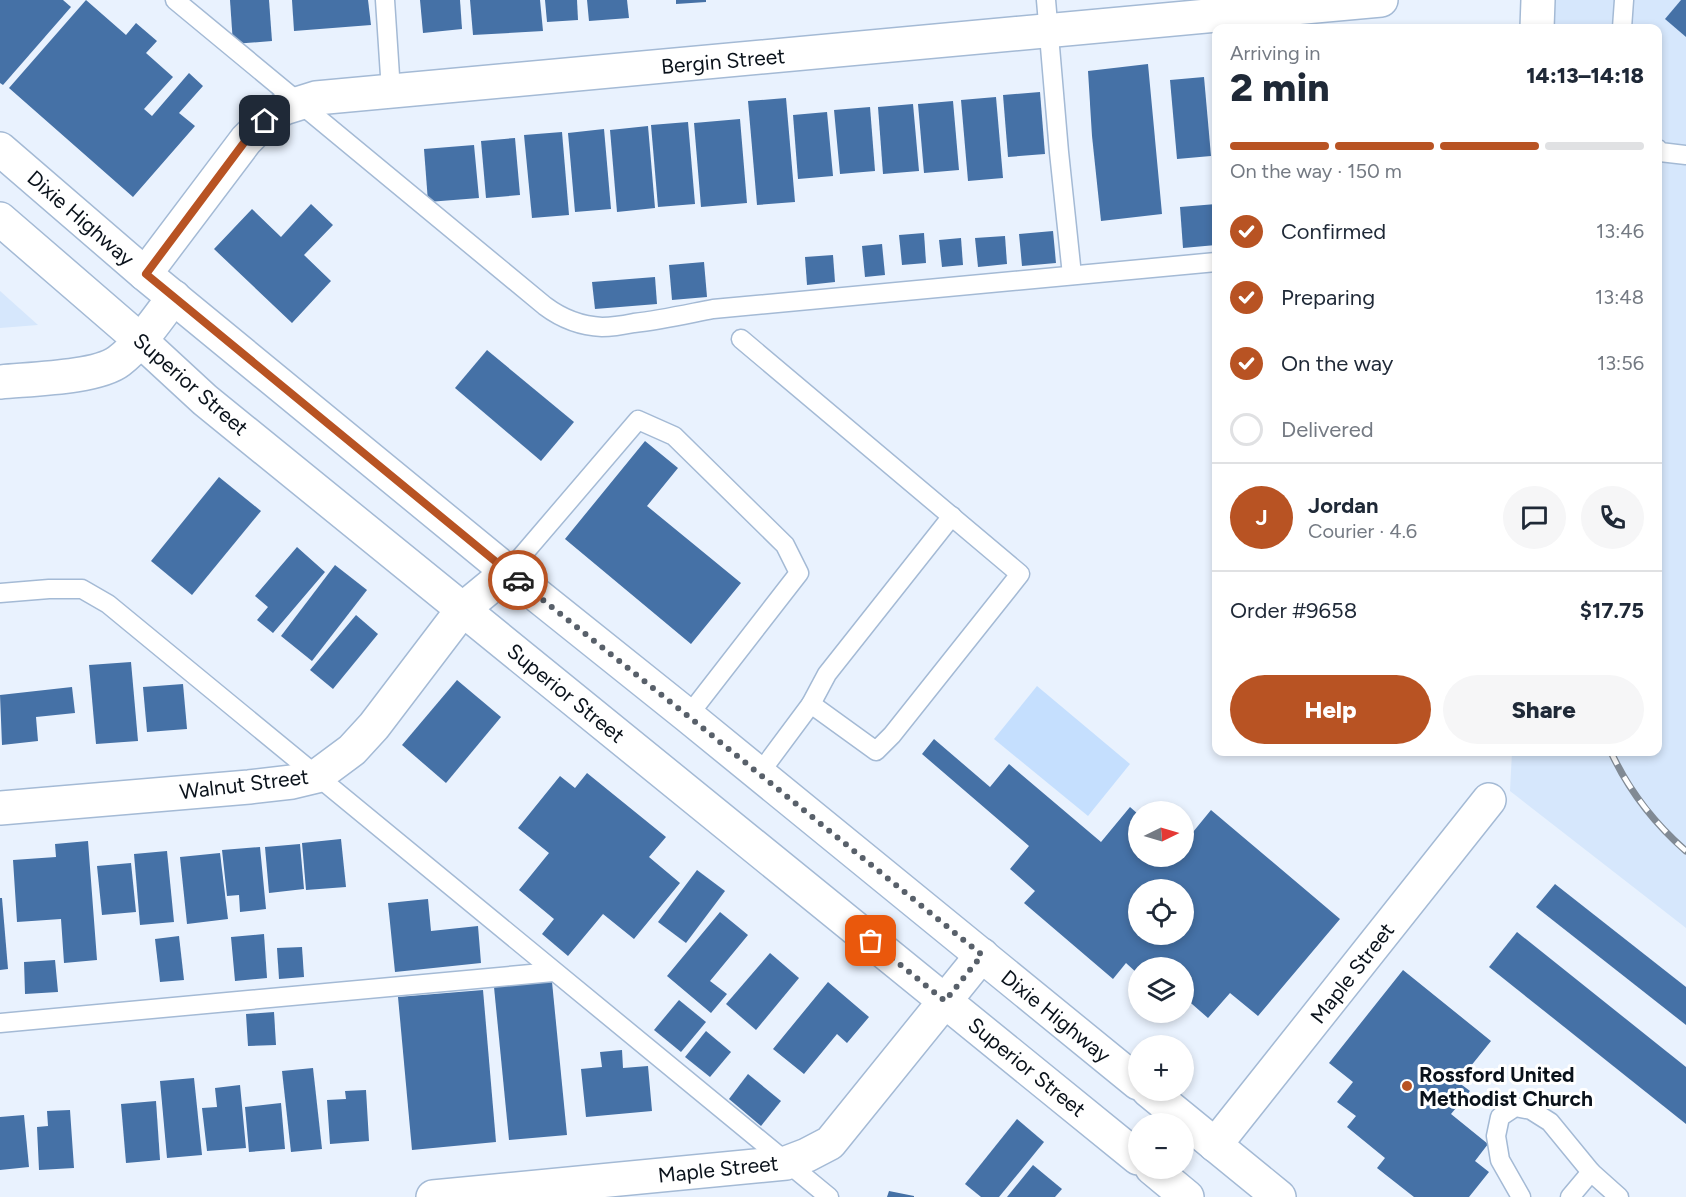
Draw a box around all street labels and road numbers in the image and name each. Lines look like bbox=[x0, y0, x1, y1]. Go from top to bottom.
street label: Bergin Street bbox=[660, 43, 786, 79]
street label: Dixie Highway bbox=[23, 165, 139, 271]
street label: Superior Street bbox=[129, 327, 253, 441]
street label: Superior Street bbox=[502, 638, 630, 748]
street label: Walnut Street bbox=[178, 764, 310, 804]
street label: Maple Street bbox=[1305, 918, 1399, 1028]
street label: Dixie Highway bbox=[996, 964, 1116, 1068]
street label: Superior Street bbox=[963, 1012, 1091, 1122]
street label: Maple Street bbox=[657, 1150, 780, 1188]

